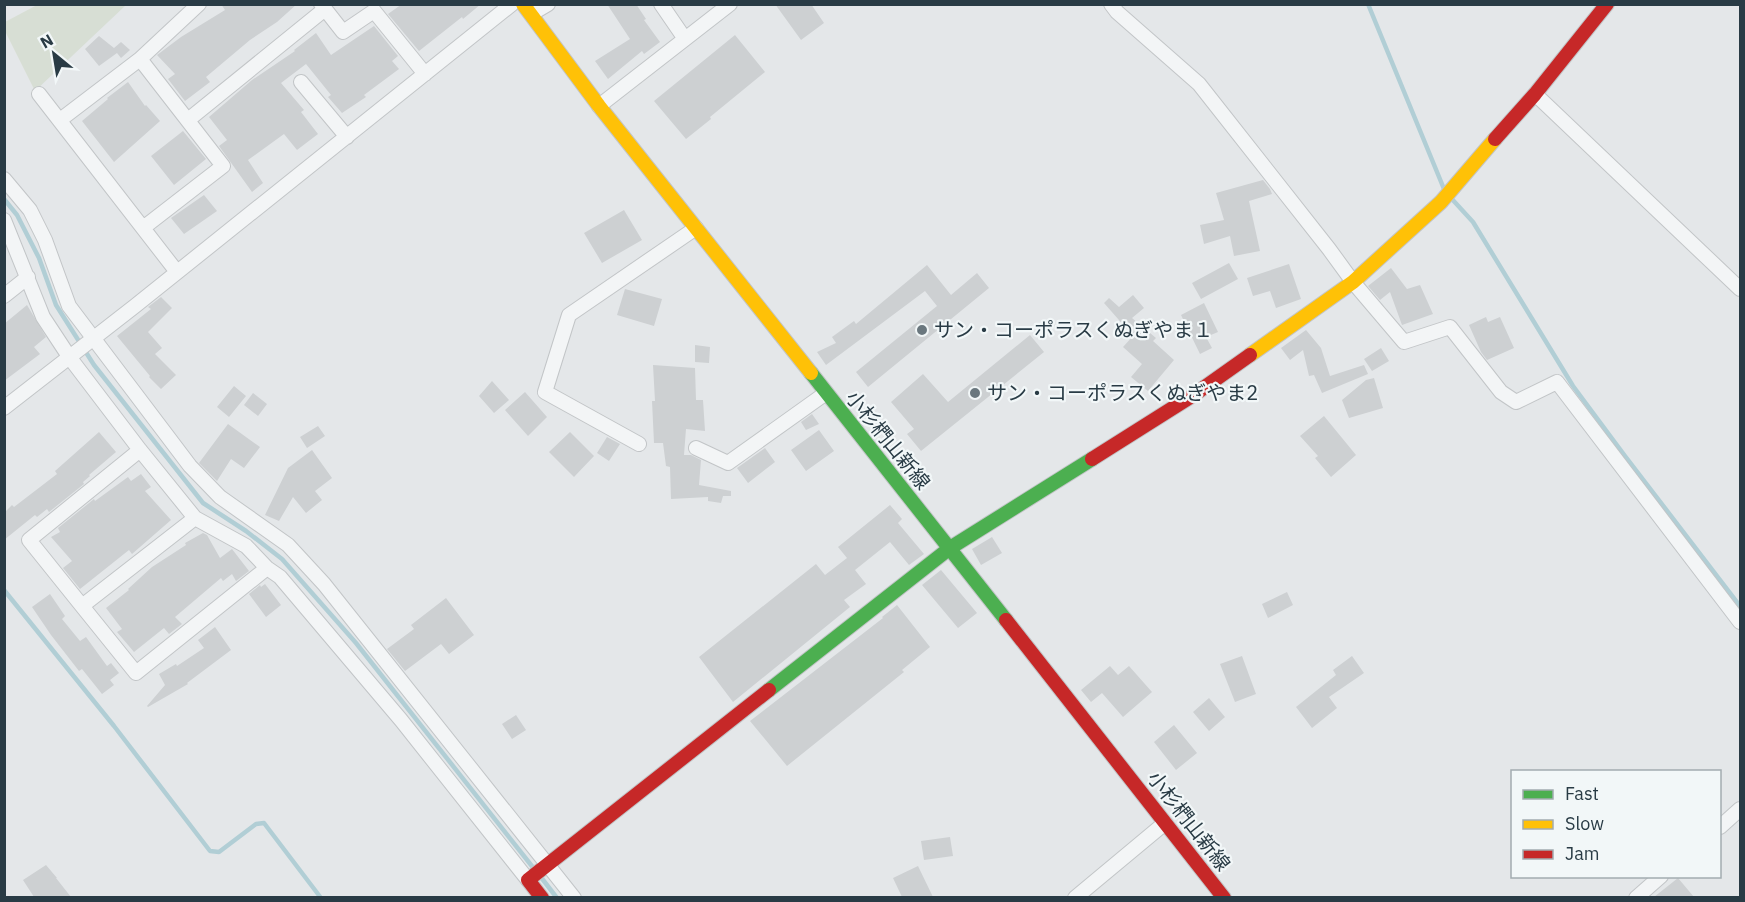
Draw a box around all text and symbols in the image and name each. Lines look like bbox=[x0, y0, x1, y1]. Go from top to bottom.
north arrow bbox=[24, 24, 84, 84]
text: N bbox=[36, 29, 57, 53]
place label: サン・コーポラスくぬぎやま１ bbox=[934, 316, 1213, 343]
marker: サン・コーポラスくぬぎやま１ bbox=[915, 323, 929, 337]
place label: サン・コーポラスくぬぎやま2 bbox=[987, 379, 1258, 406]
street label: 小杉椚山新線 bbox=[840, 385, 937, 495]
marker: サン・コーポラスくぬぎやま2 bbox=[968, 386, 982, 400]
street label: 小杉椚山新線 bbox=[1142, 765, 1237, 876]
legend bbox=[1511, 770, 1721, 878]
text: Fast bbox=[1565, 782, 1599, 805]
text: Slow bbox=[1565, 812, 1604, 835]
text: Jam bbox=[1565, 842, 1600, 865]

